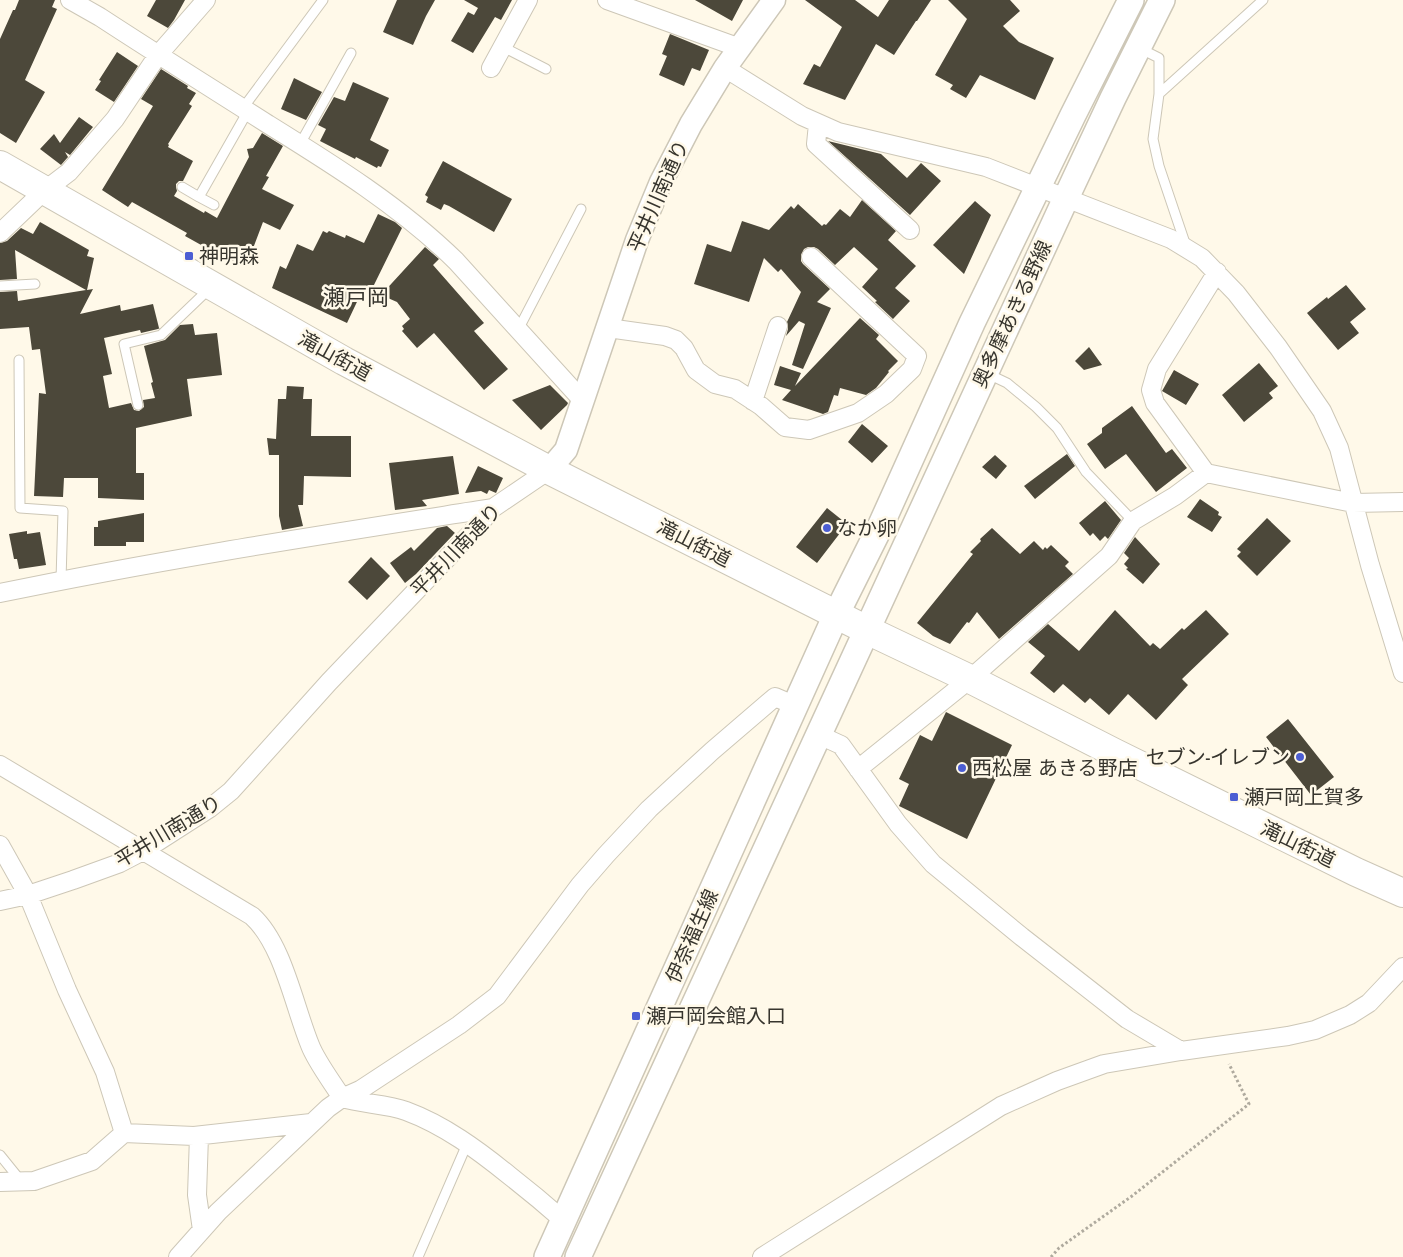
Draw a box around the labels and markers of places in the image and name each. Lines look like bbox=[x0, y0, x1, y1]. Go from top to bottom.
place label: 神明森 bbox=[199, 242, 259, 271]
marker: 神明森 bbox=[183, 250, 195, 262]
place label: なか卵 bbox=[837, 514, 897, 543]
marker: なか卵 bbox=[821, 522, 833, 534]
place label: セブン-イレブン bbox=[1146, 743, 1290, 772]
marker: セブン-イレブン bbox=[1294, 751, 1306, 763]
place label: 西松屋 あきる野店 bbox=[972, 754, 1138, 783]
marker: 西松屋 あきる野店 bbox=[956, 762, 968, 774]
place label: 瀬戸岡上賀多 bbox=[1244, 783, 1364, 812]
marker: 瀬戸岡上賀多 bbox=[1228, 791, 1240, 803]
place label: 瀬戸岡会館入口 bbox=[646, 1002, 786, 1031]
marker: 瀬戸岡会館入口 bbox=[630, 1010, 642, 1022]

